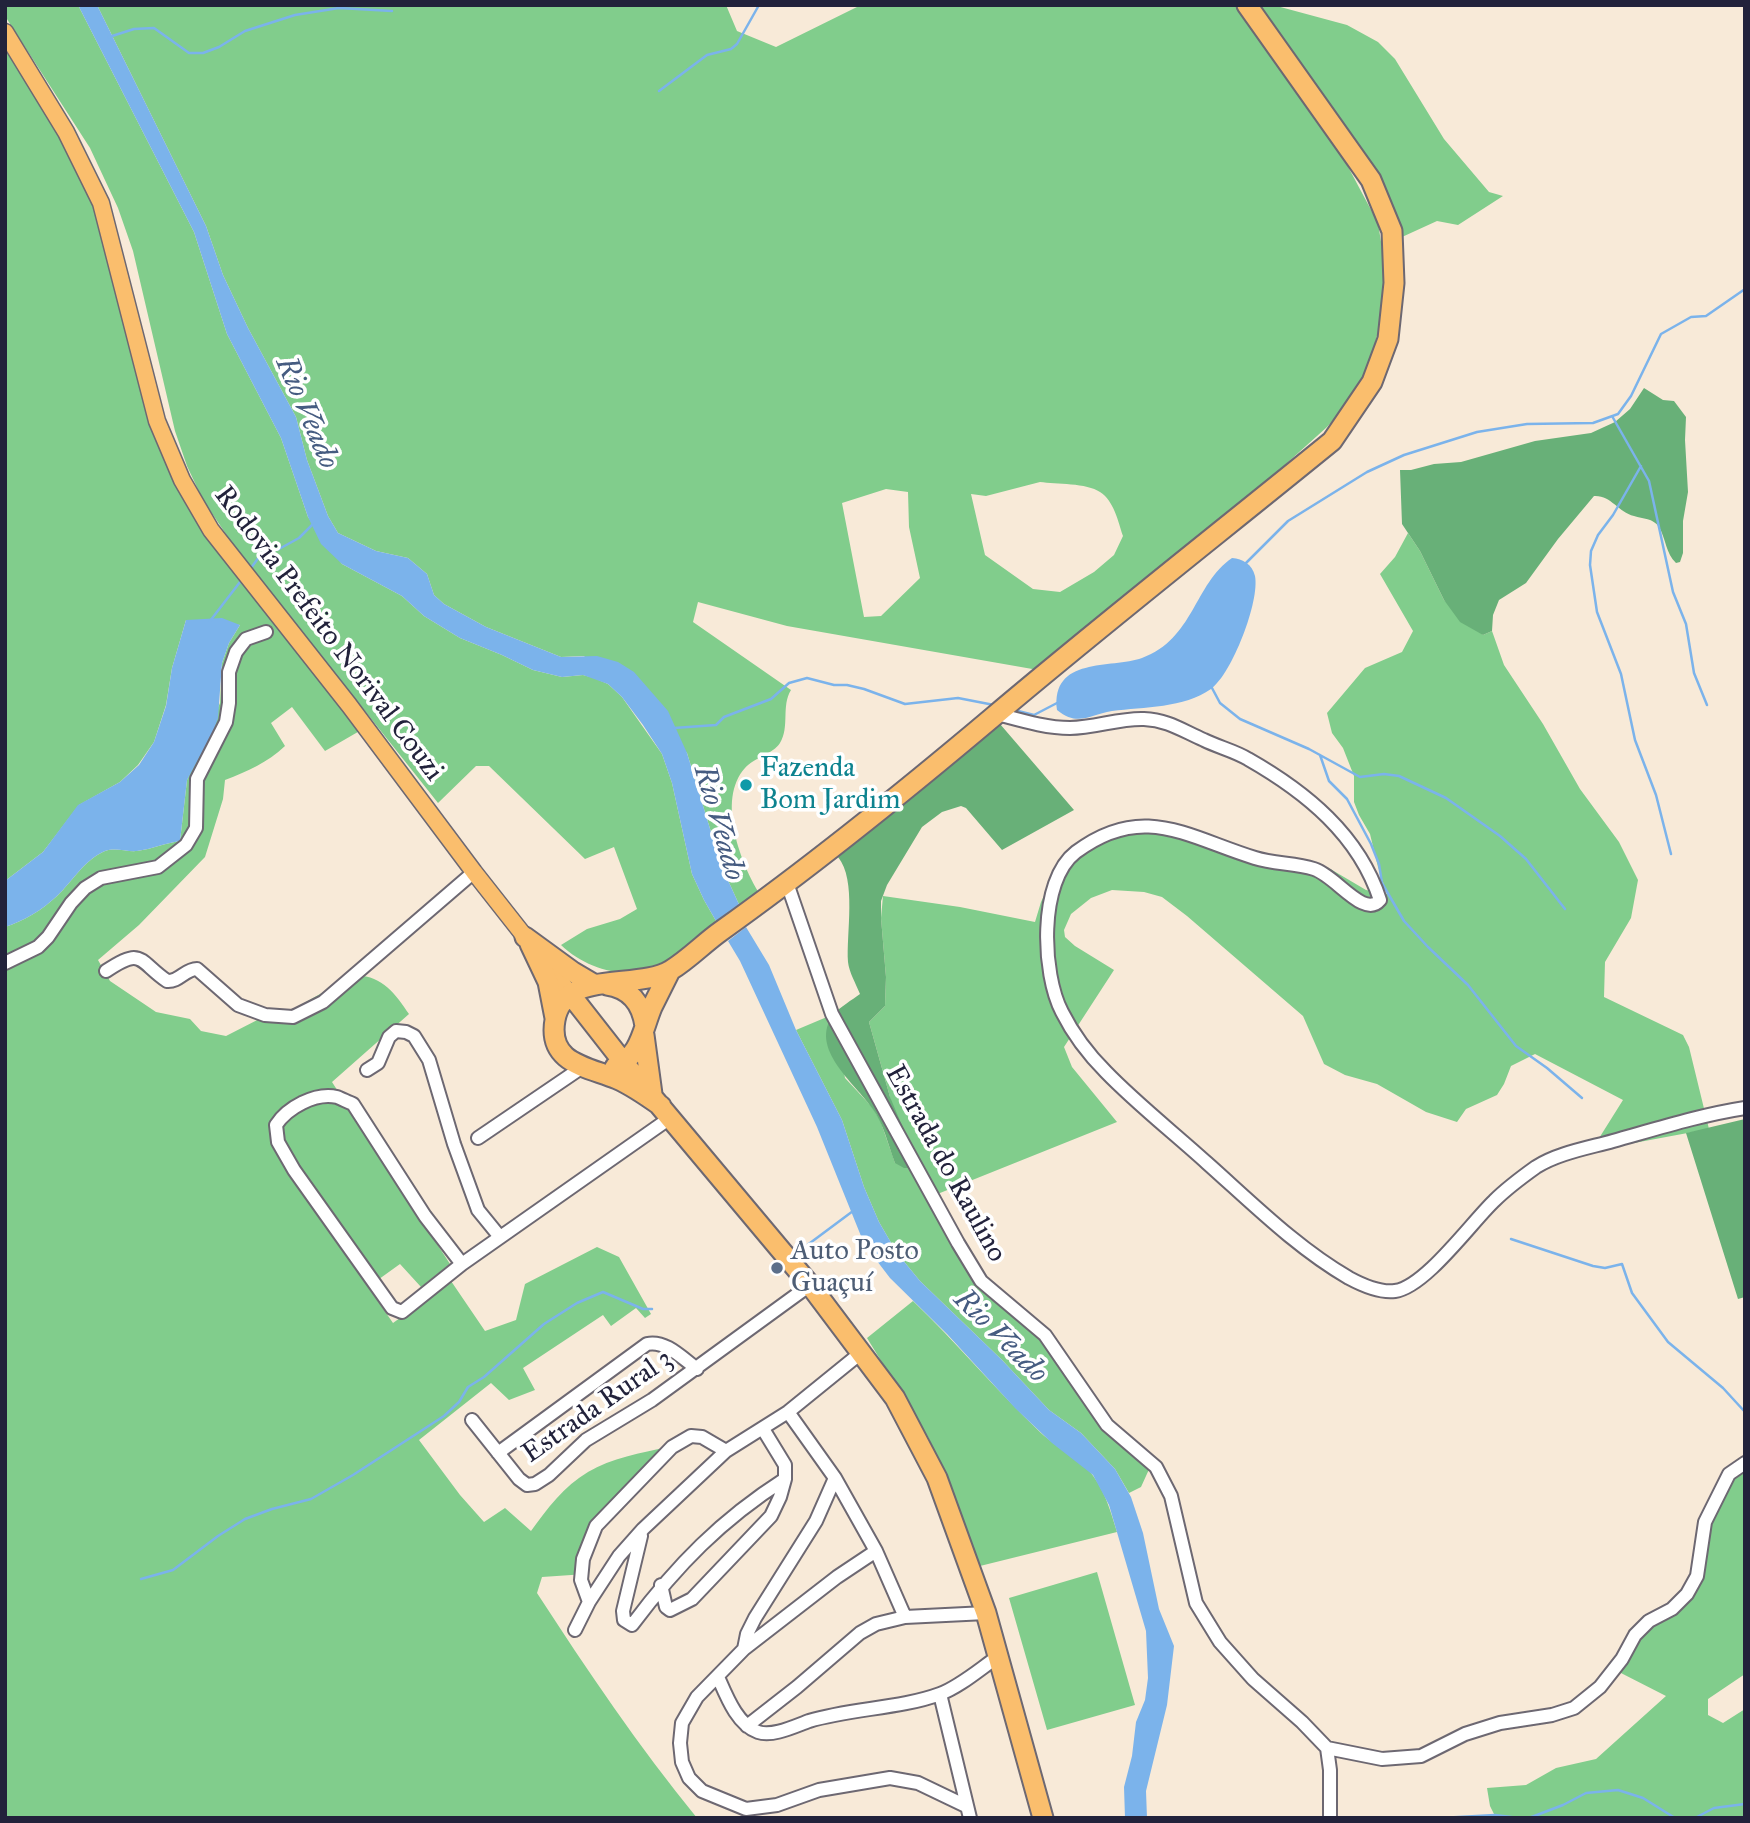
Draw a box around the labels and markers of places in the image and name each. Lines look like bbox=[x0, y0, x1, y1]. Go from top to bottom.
place label: Fazenda Bom Jardim bbox=[760, 752, 900, 818]
marker: Fazenda Bom Jardim bbox=[738, 777, 754, 793]
place label: Auto Posto Guaçuí bbox=[791, 1235, 919, 1301]
marker: Auto Posto Guaçuí bbox=[769, 1260, 785, 1276]

